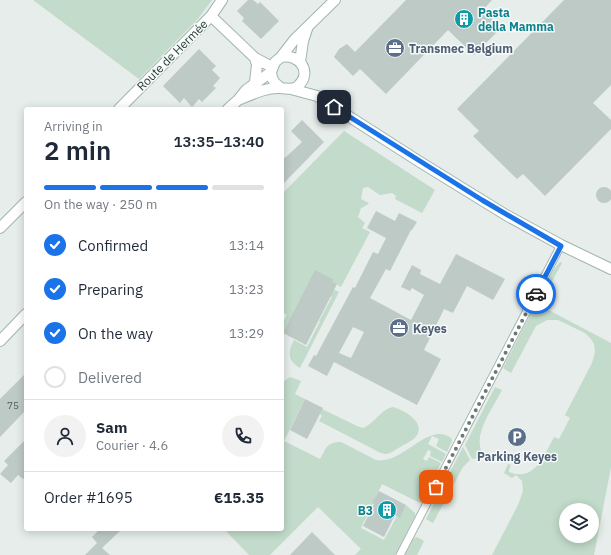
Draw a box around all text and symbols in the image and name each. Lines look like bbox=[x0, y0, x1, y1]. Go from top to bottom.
place label: Pasta della Mamma bbox=[478, 5, 554, 34]
building icon: Pasta della Mamma bbox=[453, 8, 475, 30]
street label: Route de Hermée bbox=[133, 16, 211, 94]
office icon: Transmec Belgium bbox=[384, 37, 406, 59]
place label: Transmec Belgium bbox=[409, 41, 513, 56]
pin bbox=[317, 90, 351, 124]
icon: home bbox=[323, 96, 345, 118]
text: Arriving in bbox=[44, 118, 103, 135]
text: 13:35–13:40 bbox=[174, 132, 264, 151]
text: 2 min bbox=[44, 133, 111, 167]
text: On the way · 250 m bbox=[44, 196, 157, 213]
icon: check bbox=[44, 234, 66, 256]
text: Confirmed bbox=[78, 236, 148, 255]
text: 13:14 bbox=[229, 237, 264, 254]
courier bbox=[516, 274, 556, 314]
icon: check bbox=[44, 278, 66, 300]
text: Preparing bbox=[78, 280, 143, 299]
text: 13:23 bbox=[229, 281, 264, 298]
icon: car bbox=[525, 283, 547, 305]
office icon: Keyes bbox=[388, 317, 410, 339]
place label: Keyes bbox=[413, 321, 447, 336]
icon: check bbox=[44, 322, 66, 344]
text: On the way bbox=[78, 324, 153, 343]
text: 13:29 bbox=[229, 325, 264, 342]
text: Delivered bbox=[78, 368, 142, 387]
house number: 75 bbox=[7, 399, 19, 412]
button: person bbox=[44, 415, 86, 457]
button: phone bbox=[222, 415, 264, 457]
text: Sam bbox=[96, 418, 127, 437]
parking icon: Parking Keyes bbox=[506, 426, 528, 448]
text: Courier · 4.6 bbox=[96, 437, 168, 454]
place label: Parking Keyes bbox=[477, 449, 557, 464]
pin bbox=[419, 470, 453, 504]
icon: bag bbox=[425, 476, 447, 498]
text: Order #1695 bbox=[44, 488, 133, 507]
text: €15.35 bbox=[214, 488, 264, 507]
building icon: B3 bbox=[376, 499, 398, 521]
place label: B3 bbox=[358, 503, 373, 518]
map controls bbox=[559, 503, 599, 543]
button: layers bbox=[559, 503, 599, 543]

